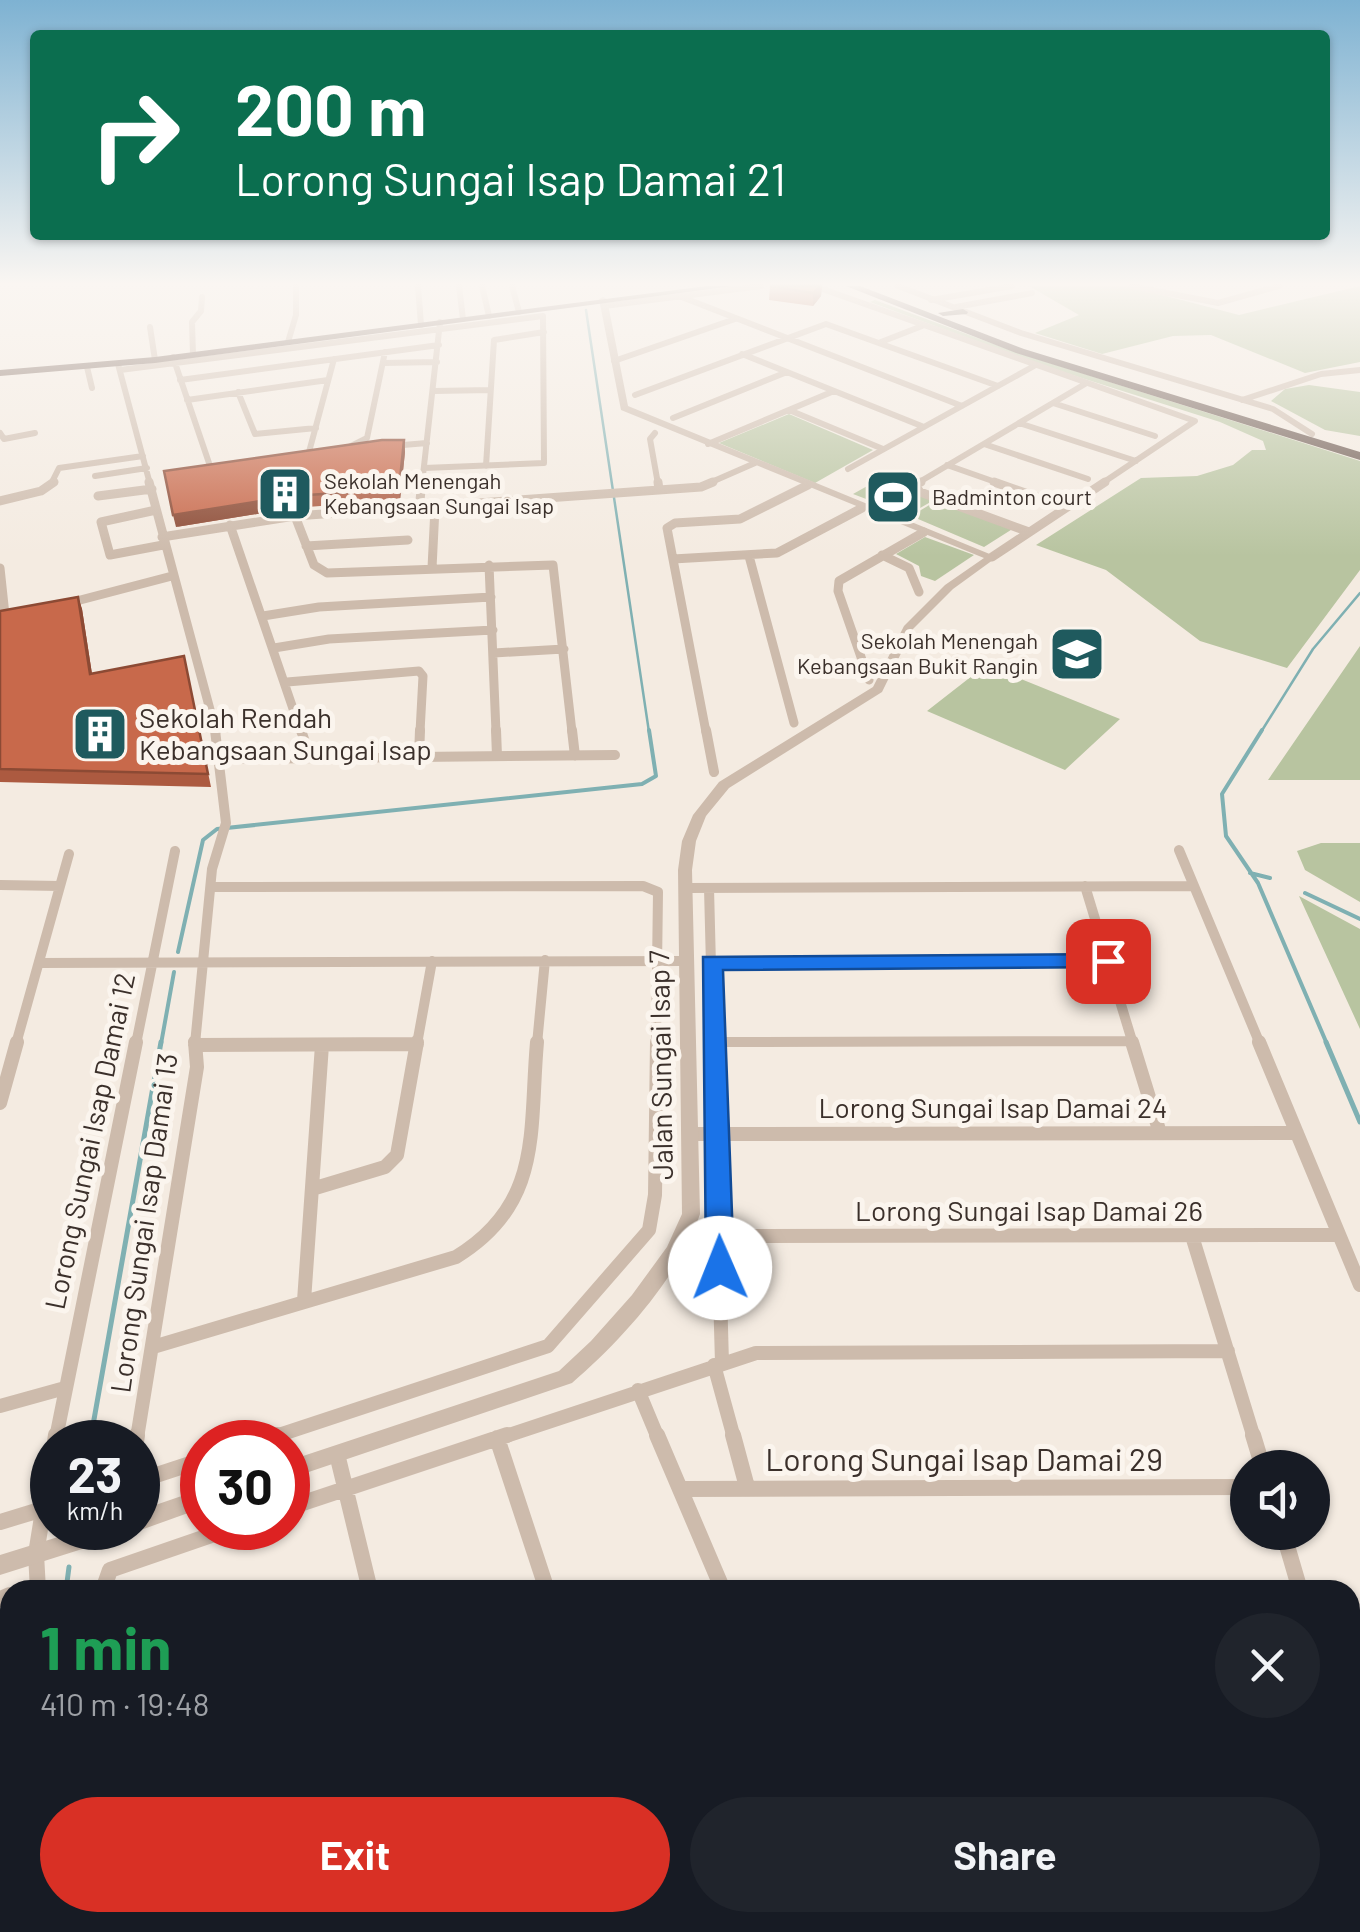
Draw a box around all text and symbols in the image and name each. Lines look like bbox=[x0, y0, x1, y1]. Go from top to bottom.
text: 200 m bbox=[235, 66, 426, 150]
icon: right bbox=[70, 70, 200, 200]
text: Lorong Sungai Isap Damai 21 bbox=[235, 151, 786, 205]
building icon: Sekolah Menengah Kebangsaan Sungai Isap bbox=[255, 464, 315, 524]
place label: Sekolah Menengah Kebangsaan Sungai Isap bbox=[324, 467, 554, 518]
sports icon: Badminton court bbox=[863, 467, 923, 527]
place label: Badminton court bbox=[932, 483, 1092, 509]
school or university icon: Sekolah Menengah Kebangsaan Bukit Rangin bbox=[1047, 624, 1107, 684]
place label: Sekolah Menengah Kebangsaan Bukit Rangin bbox=[797, 627, 1038, 678]
place label: Sekolah Rendah Kebangsaan Sungai Isap bbox=[139, 700, 432, 766]
building icon: Sekolah Rendah Kebangsaan Sungai Isap bbox=[70, 704, 130, 764]
pin bbox=[1066, 919, 1151, 1004]
icon: arrive bbox=[1081, 934, 1136, 989]
street label: Jalan Sungai Isap 7 bbox=[641, 950, 679, 1180]
street label: Lorong Sungai Isap Damai 12 bbox=[37, 969, 141, 1312]
street label: Lorong Sungai Isap Damai 13 bbox=[102, 1051, 184, 1395]
street label: Lorong Sungai Isap Damai 24 bbox=[819, 1090, 1167, 1124]
street label: Lorong Sungai Isap Damai 26 bbox=[855, 1193, 1203, 1227]
position arrow bbox=[668, 1216, 772, 1320]
speed limit sign: 30 bbox=[180, 1420, 310, 1550]
street label: Lorong Sungai Isap Damai 29 bbox=[765, 1439, 1163, 1477]
text: 23 bbox=[68, 1443, 122, 1503]
map controls bbox=[1230, 1450, 1330, 1550]
button: sound bbox=[1230, 1450, 1330, 1550]
text: km/h bbox=[67, 1495, 123, 1525]
text: 1 min bbox=[40, 1610, 171, 1682]
button: close bbox=[1215, 1613, 1320, 1718]
text: 410 m · 19:48 bbox=[40, 1684, 209, 1722]
button: Exit bbox=[40, 1797, 670, 1912]
button: Share bbox=[690, 1797, 1320, 1912]

